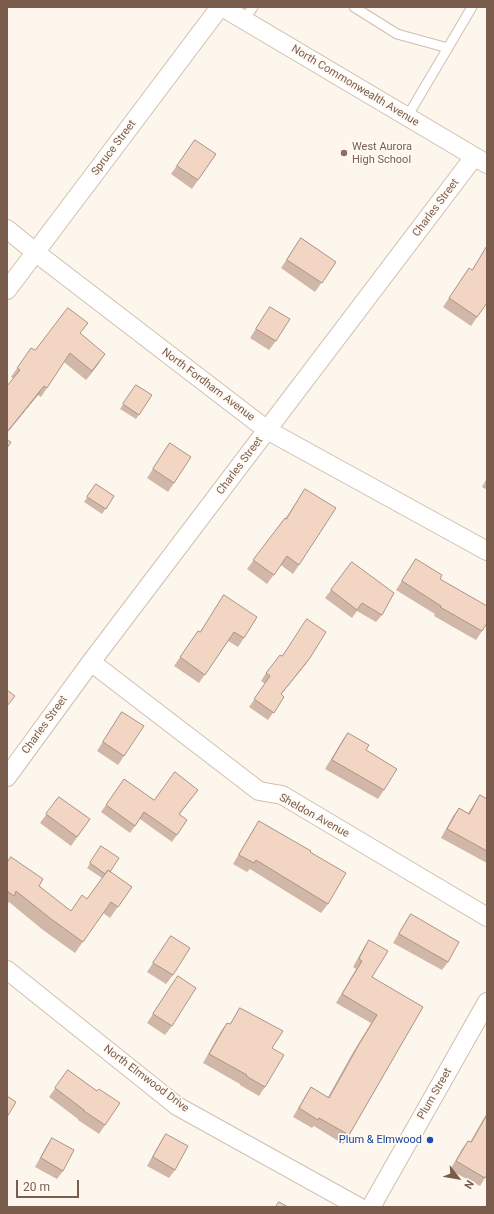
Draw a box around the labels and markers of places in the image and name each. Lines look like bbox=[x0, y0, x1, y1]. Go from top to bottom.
place label: West Aurora High School bbox=[352, 140, 412, 166]
marker: West Aurora High School bbox=[339, 148, 349, 158]
place label: Plum & Elmwood bbox=[339, 1133, 422, 1147]
marker: Plum & Elmwood bbox=[425, 1135, 435, 1145]

